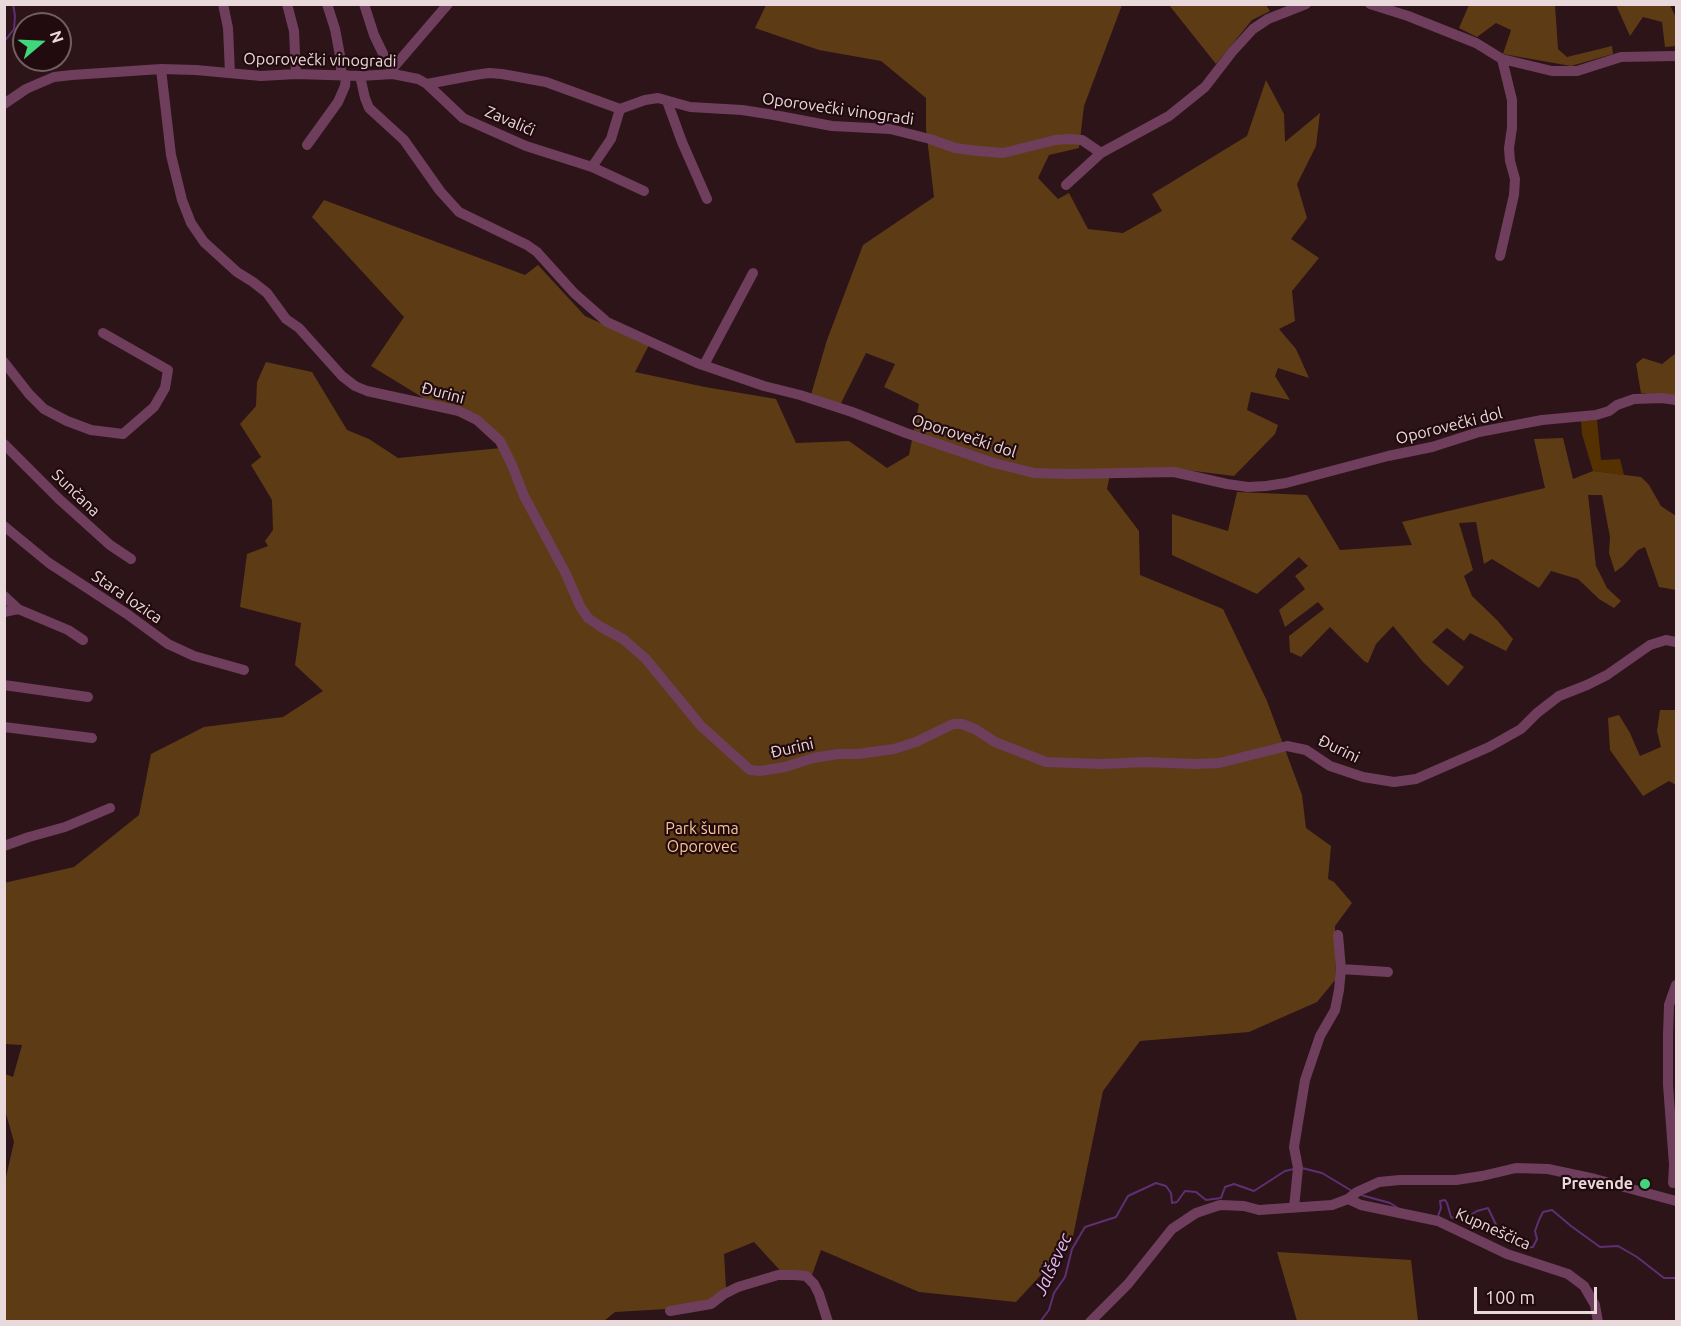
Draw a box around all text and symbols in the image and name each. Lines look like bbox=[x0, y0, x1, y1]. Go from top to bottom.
north arrow bbox=[12, 12, 72, 72]
text: N bbox=[47, 28, 68, 45]
street label: Oporovečki vinogradi bbox=[243, 49, 397, 71]
street label: Oporovečki vinogradi bbox=[761, 89, 915, 129]
street label: Zavalići bbox=[482, 102, 538, 140]
street label: Đurini bbox=[419, 378, 467, 408]
street label: Oporovečki dol bbox=[1394, 403, 1504, 449]
street label: Oporovečki dol bbox=[909, 410, 1019, 462]
street label: Sunčana bbox=[48, 465, 104, 521]
street label: Stara lozica bbox=[88, 566, 166, 628]
street label: Đurini bbox=[1315, 731, 1363, 767]
street label: Đurini bbox=[769, 734, 815, 762]
park label: Park šuma Oporovec bbox=[665, 819, 739, 857]
place label: Prevende bbox=[1561, 1174, 1633, 1194]
marker: Prevende bbox=[1638, 1177, 1652, 1191]
street label: Kupneščica bbox=[1453, 1204, 1533, 1254]
water label: Jalševec bbox=[1029, 1230, 1077, 1298]
scale bar bbox=[1477, 1275, 1600, 1313]
text: 100 m bbox=[1485, 1287, 1535, 1307]

